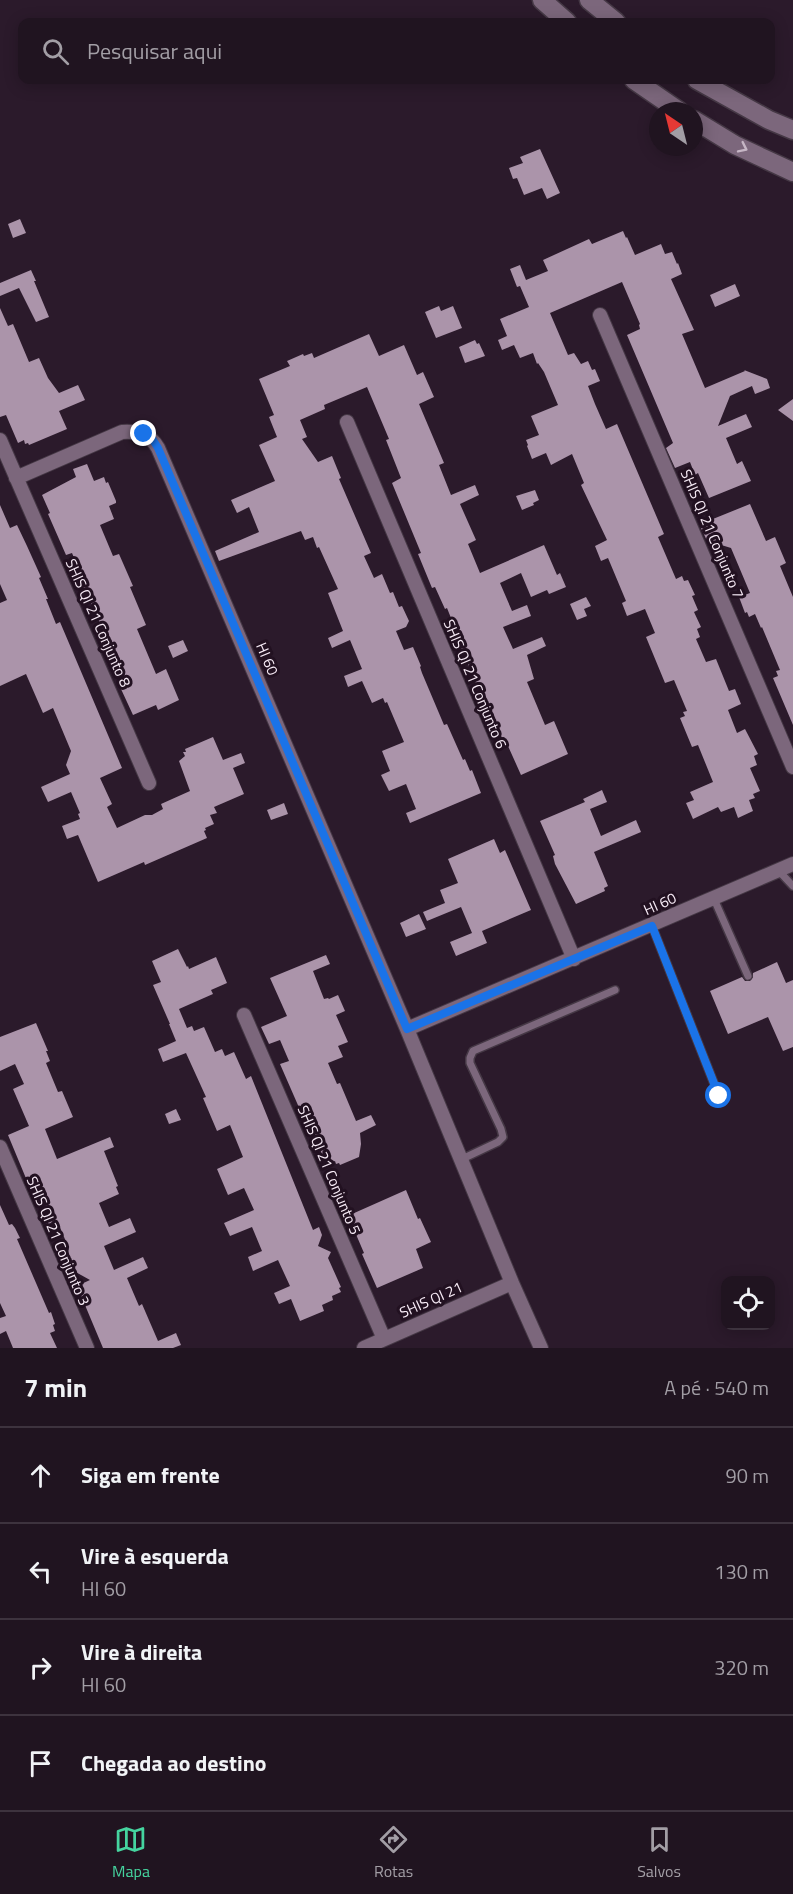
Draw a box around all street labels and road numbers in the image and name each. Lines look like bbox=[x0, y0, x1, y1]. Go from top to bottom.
street label: SHIS QI 21 Conjunto 7 bbox=[675, 466, 750, 602]
street label: SHIS QI 21 Conjunto 8 bbox=[60, 555, 137, 691]
street label: SHIS QI 21 Conjunto 6 bbox=[438, 616, 513, 752]
street label: HI 60 bbox=[250, 639, 285, 679]
street label: HI 60 bbox=[640, 886, 680, 921]
street label: SHIS QI 21 Conjunto 5 bbox=[292, 1102, 367, 1238]
street label: SHIS QI 21 Conjunto 3 bbox=[21, 1173, 96, 1309]
street label: SHIS QI 21 bbox=[395, 1275, 466, 1324]

